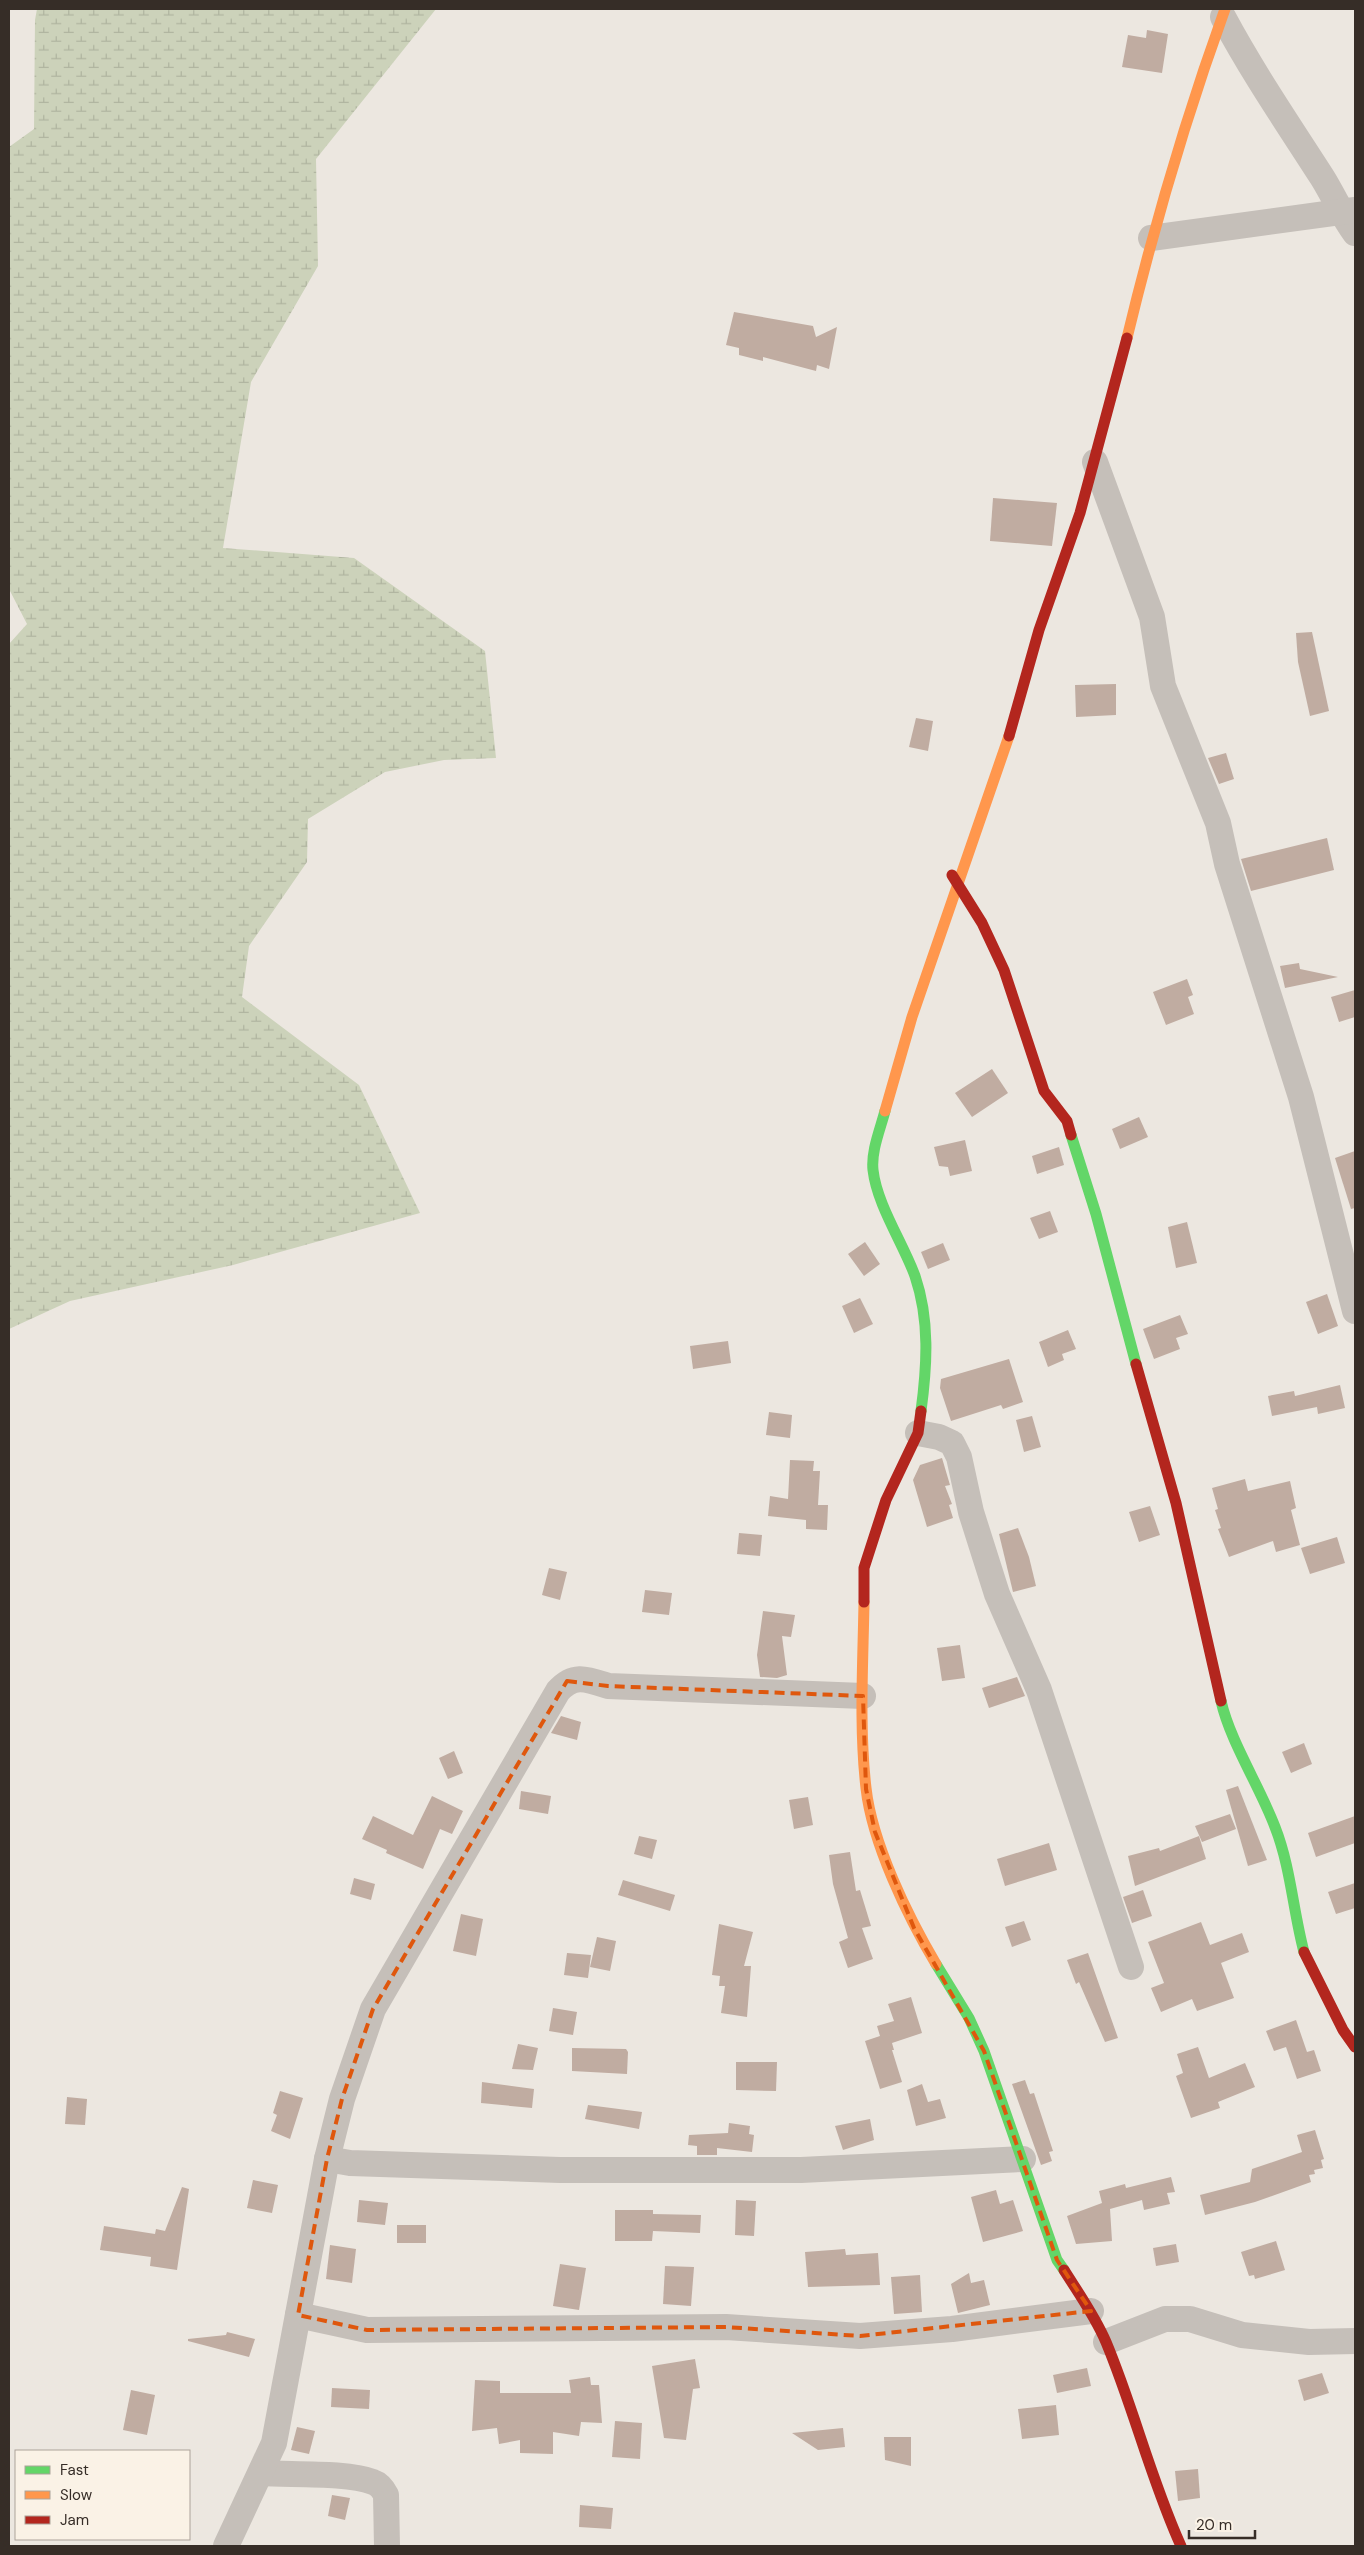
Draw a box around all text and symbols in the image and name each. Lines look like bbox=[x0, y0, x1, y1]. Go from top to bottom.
legend bbox=[15, 2450, 190, 2540]
text: Fast bbox=[60, 2460, 89, 2480]
text: Slow bbox=[60, 2485, 93, 2505]
scale bar bbox=[1189, 2508, 1255, 2540]
text: Jam bbox=[60, 2510, 89, 2530]
text: 20 m bbox=[1196, 2515, 1232, 2535]

